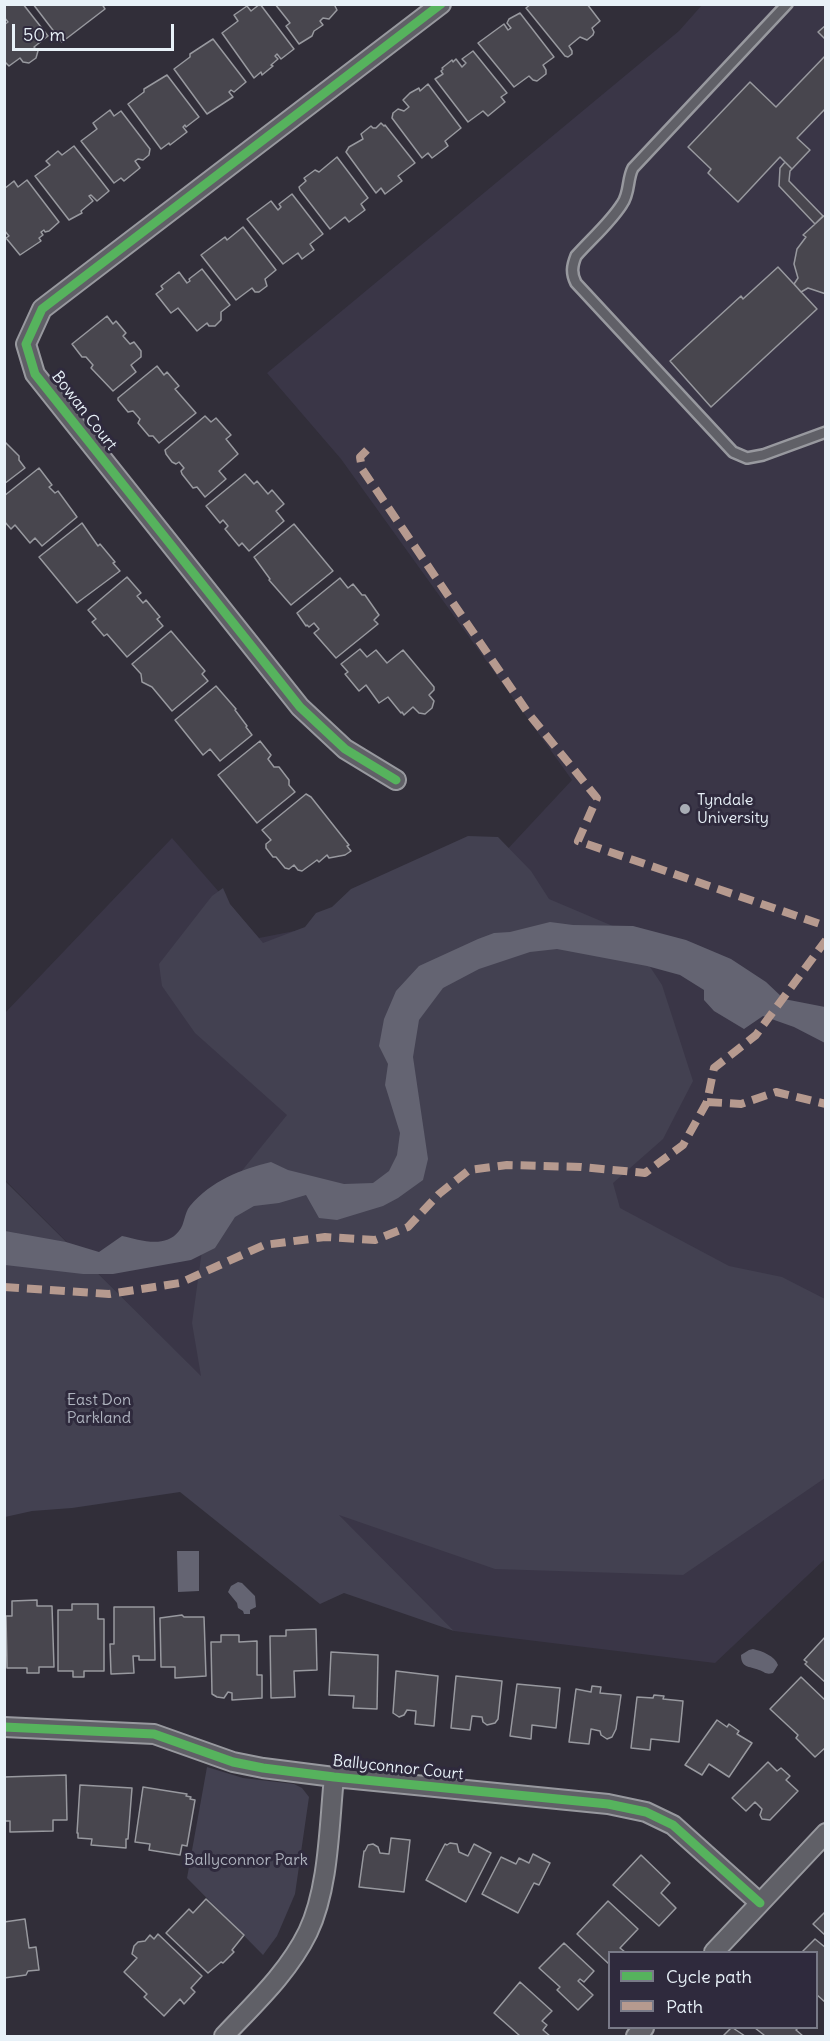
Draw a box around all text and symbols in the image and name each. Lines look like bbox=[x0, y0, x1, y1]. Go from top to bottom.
scale bar bbox=[15, 12, 177, 50]
text: 50 m bbox=[23, 23, 65, 46]
street label: Bowan Court bbox=[47, 368, 121, 454]
place label: Tyndale University bbox=[697, 790, 769, 828]
marker: Tyndale University bbox=[678, 802, 692, 816]
park label: East Don Parkland bbox=[67, 1390, 131, 1428]
street label: Ballyconnor Court bbox=[332, 1752, 464, 1784]
park label: Ballyconnor Park bbox=[184, 1850, 308, 1870]
legend bbox=[608, 1951, 818, 2029]
text: Cycle path bbox=[666, 1965, 752, 1988]
text: Path bbox=[666, 1995, 703, 2018]

